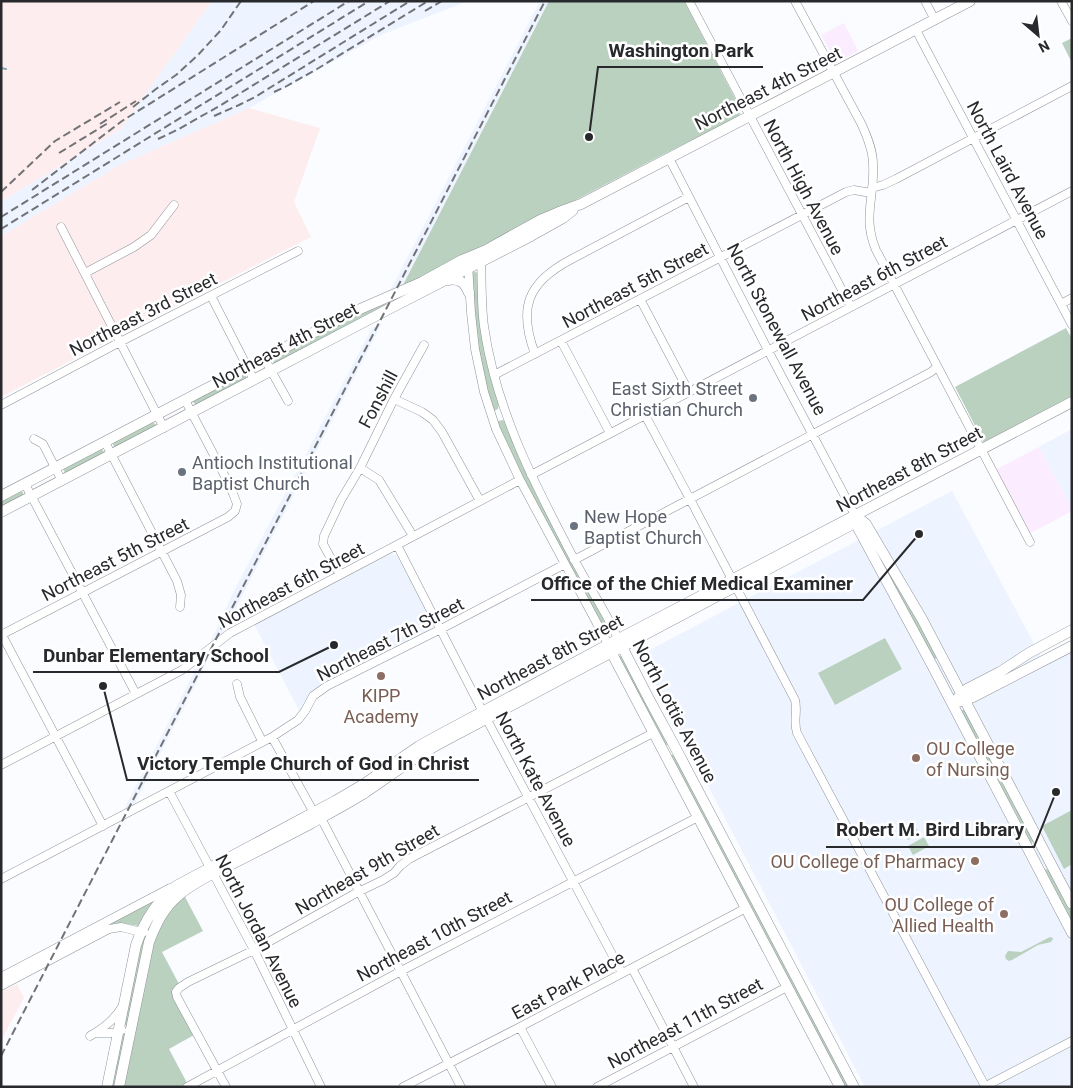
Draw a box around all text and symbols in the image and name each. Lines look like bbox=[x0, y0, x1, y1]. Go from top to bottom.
north arrow bbox=[1013, 10, 1063, 60]
callout: Washington Park bbox=[598, 33, 763, 67]
text: N bbox=[1036, 37, 1052, 56]
text: Washington Park bbox=[608, 39, 754, 62]
street label: Northeast 4th Street bbox=[691, 42, 845, 134]
street label: North Laird Avenue bbox=[963, 97, 1053, 243]
street label: North High Avenue bbox=[759, 116, 849, 258]
street label: Northeast 6th Street bbox=[797, 231, 951, 325]
street label: Northeast 5th Street bbox=[558, 238, 712, 332]
street label: North Stonewall Avenue bbox=[723, 240, 831, 418]
street label: Northeast 3rd Street bbox=[66, 268, 220, 360]
street label: Northeast 4th Street bbox=[208, 298, 362, 392]
street label: Fonshill bbox=[354, 367, 402, 431]
place label: East Sixth Street Christian Church bbox=[610, 378, 743, 420]
marker: East Sixth Street Christian Church bbox=[747, 392, 759, 404]
street label: Northeast 8th Street bbox=[832, 422, 986, 516]
place label: Antioch Institutional Baptist Church bbox=[192, 452, 353, 494]
marker: Antioch Institutional Baptist Church bbox=[176, 466, 188, 478]
place label: New Hope Baptist Church bbox=[584, 506, 702, 548]
street label: Northeast 5th Street bbox=[38, 513, 192, 605]
marker: New Hope Baptist Church bbox=[568, 520, 580, 532]
street label: Northeast 6th Street bbox=[214, 538, 368, 632]
callout: Office of the Chief Medical Examiner bbox=[531, 566, 863, 600]
text: Office of the Chief Medical Examiner bbox=[541, 572, 853, 595]
street label: Northeast 7th Street bbox=[313, 593, 467, 685]
street label: Northeast 8th Street bbox=[473, 610, 627, 704]
street label: North Lottie Avenue bbox=[628, 636, 722, 786]
callout: Dunbar Elementary School bbox=[33, 638, 279, 672]
text: Dunbar Elementary School bbox=[43, 644, 269, 667]
marker: KIPP Academy bbox=[375, 670, 387, 682]
place label: KIPP Academy bbox=[344, 685, 419, 727]
street label: North Kate Avenue bbox=[492, 708, 580, 850]
place label: OU College of Nursing bbox=[926, 738, 1014, 780]
callout: Victory Temple Church of God in Christ bbox=[127, 746, 479, 780]
text: Victory Temple Church of God in Christ bbox=[137, 752, 470, 775]
marker: OU College of Nursing bbox=[910, 752, 922, 764]
callout: Robert M. Bird Library bbox=[826, 813, 1034, 847]
text: Robert M. Bird Library bbox=[836, 818, 1024, 841]
street label: Northeast 9th Street bbox=[291, 819, 443, 919]
street label: North Jordan Avenue bbox=[211, 851, 307, 1011]
place label: OU College of Pharmacy bbox=[770, 851, 965, 872]
marker: OU College of Pharmacy bbox=[969, 855, 981, 867]
street label: Northeast 10th Street bbox=[353, 886, 515, 986]
place label: OU College of Allied Health bbox=[885, 894, 995, 936]
marker: OU College of Allied Health bbox=[998, 908, 1010, 920]
street label: East Park Place bbox=[508, 946, 628, 1024]
street label: Northeast 11th Street bbox=[604, 973, 766, 1073]

